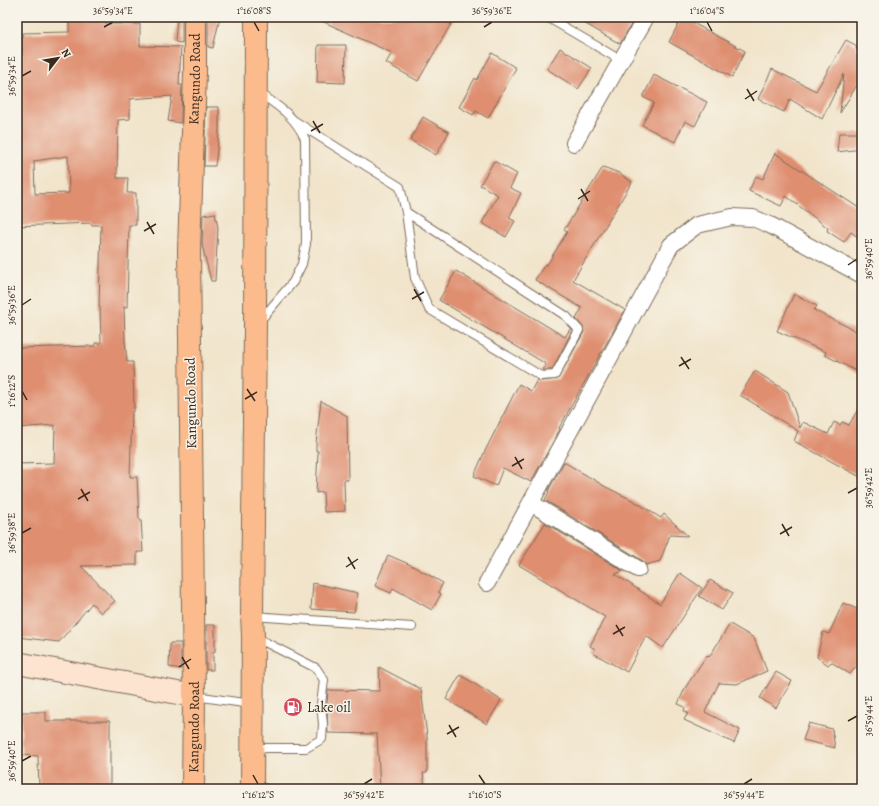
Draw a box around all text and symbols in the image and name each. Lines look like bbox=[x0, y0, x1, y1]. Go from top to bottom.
text: 36°59'34"E bbox=[93, 4, 133, 17]
text: 1°16'08"S bbox=[237, 4, 271, 17]
text: 36°59'36"E bbox=[472, 4, 512, 17]
text: 1°16'04"S bbox=[690, 4, 724, 17]
street label: Kangundo Road bbox=[184, 33, 205, 125]
north arrow bbox=[38, 38, 78, 78]
text: N bbox=[58, 46, 75, 60]
text: 36°59'34"E bbox=[5, 56, 18, 96]
text: 36°59'40"E bbox=[862, 238, 875, 280]
text: 36°59'36"E bbox=[5, 285, 18, 325]
street label: Kangundo Road bbox=[181, 357, 201, 449]
text: 1°16'12"S bbox=[5, 375, 18, 407]
text: 36°59'42"E bbox=[862, 468, 875, 508]
text: 36°59'38"E bbox=[5, 513, 18, 553]
street label: Kangundo Road bbox=[184, 681, 204, 773]
fuel station icon: Lake oil bbox=[282, 696, 304, 718]
text: 36°59'44"E bbox=[862, 696, 875, 736]
place label: Lake oil bbox=[307, 698, 351, 717]
text: 36°59'40"E bbox=[5, 740, 18, 782]
text: 1°16'12"S bbox=[242, 788, 274, 801]
text: 36°59'42"E bbox=[344, 788, 384, 801]
text: 1°16'10"S bbox=[468, 788, 502, 801]
text: 36°59'44"E bbox=[724, 788, 764, 801]

